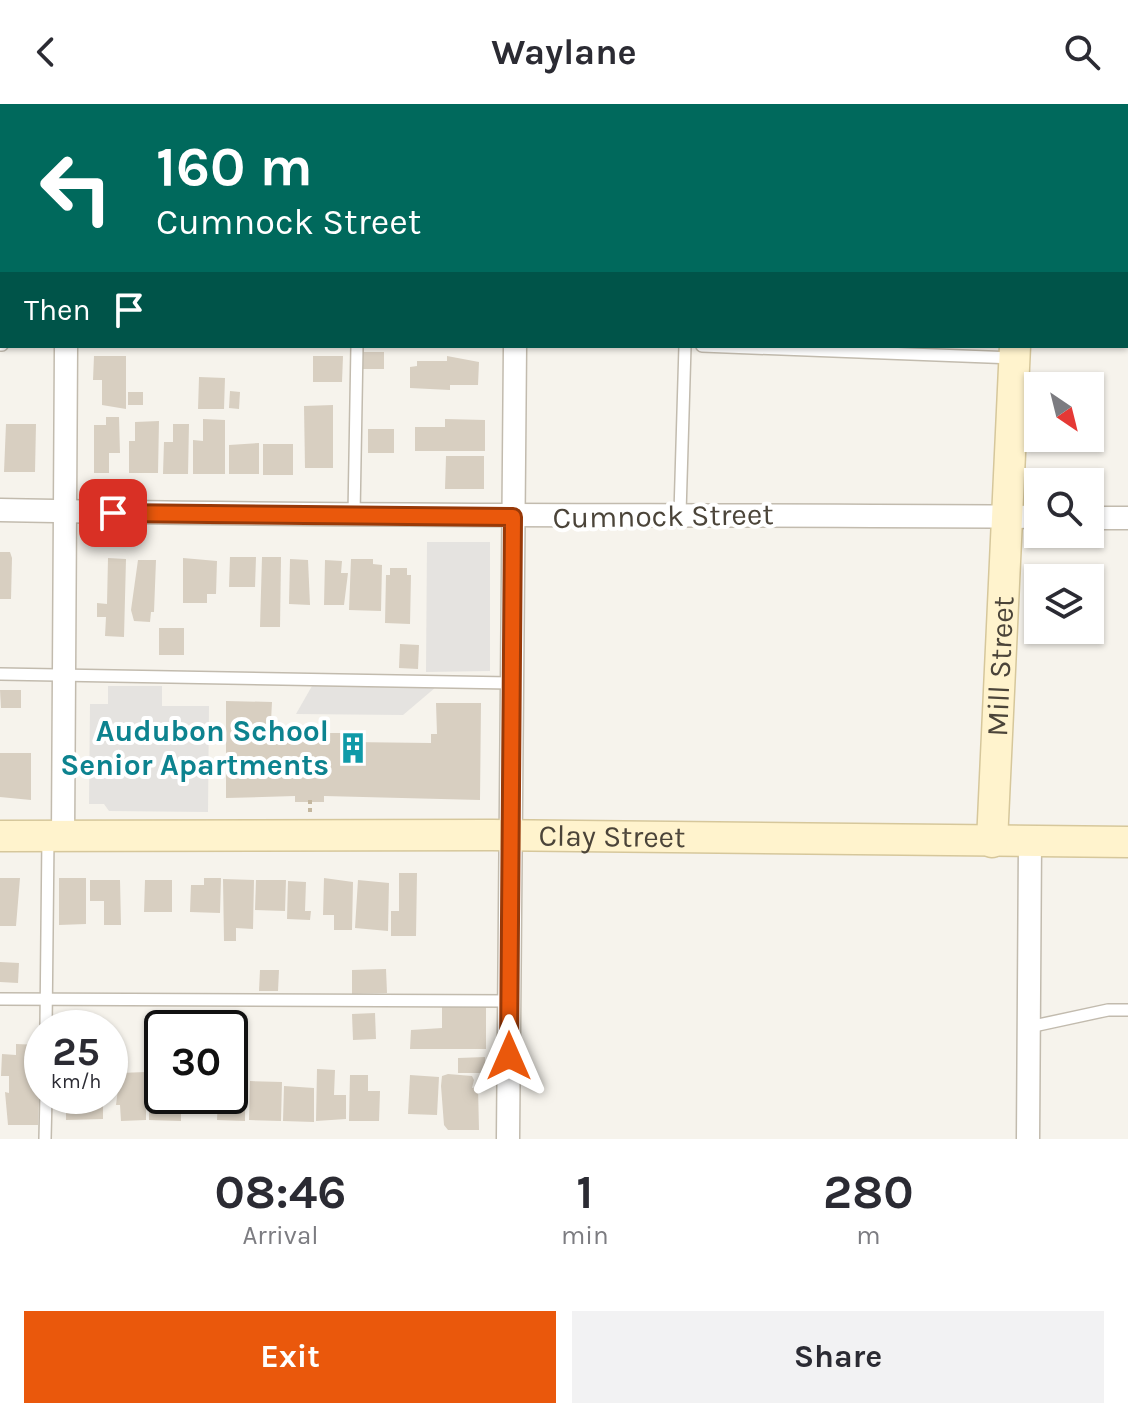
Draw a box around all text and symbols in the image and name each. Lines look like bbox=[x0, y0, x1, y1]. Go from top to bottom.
icon: back bbox=[24, 30, 68, 74]
icon: search bbox=[1060, 30, 1104, 74]
text: Waylane bbox=[491, 31, 637, 73]
text: 160 m bbox=[156, 134, 313, 199]
icon: left bbox=[24, 136, 128, 240]
text: Cumnock Street bbox=[156, 201, 421, 243]
icon: arrive bbox=[107, 288, 151, 332]
text: Then bbox=[24, 292, 91, 328]
north arrow bbox=[1024, 372, 1104, 452]
map controls bbox=[1024, 372, 1104, 644]
button: search bbox=[1024, 468, 1104, 548]
pin bbox=[79, 479, 147, 547]
icon: arrive bbox=[91, 491, 135, 535]
street label: Cumnock Street bbox=[552, 496, 774, 536]
button: layers bbox=[1024, 564, 1104, 644]
street label: Mill Street bbox=[979, 595, 1021, 737]
place label: Audubon School Senior Apartments bbox=[60, 713, 329, 783]
building icon: Audubon School Senior Apartments bbox=[336, 731, 370, 765]
street label: Clay Street bbox=[538, 818, 686, 855]
speed limit sign: 30 bbox=[144, 1010, 248, 1114]
position arrow bbox=[467, 1014, 551, 1098]
text: 25 bbox=[52, 1028, 100, 1075]
text: km/h bbox=[51, 1070, 101, 1093]
text: 08:46 bbox=[214, 1164, 346, 1220]
text: 1 bbox=[576, 1164, 593, 1220]
text: 280 bbox=[823, 1164, 914, 1220]
text: Arrival bbox=[242, 1220, 319, 1251]
text: min bbox=[561, 1220, 609, 1251]
text: m bbox=[856, 1220, 880, 1251]
button: Exit bbox=[24, 1311, 556, 1403]
button: Share bbox=[572, 1311, 1104, 1403]

